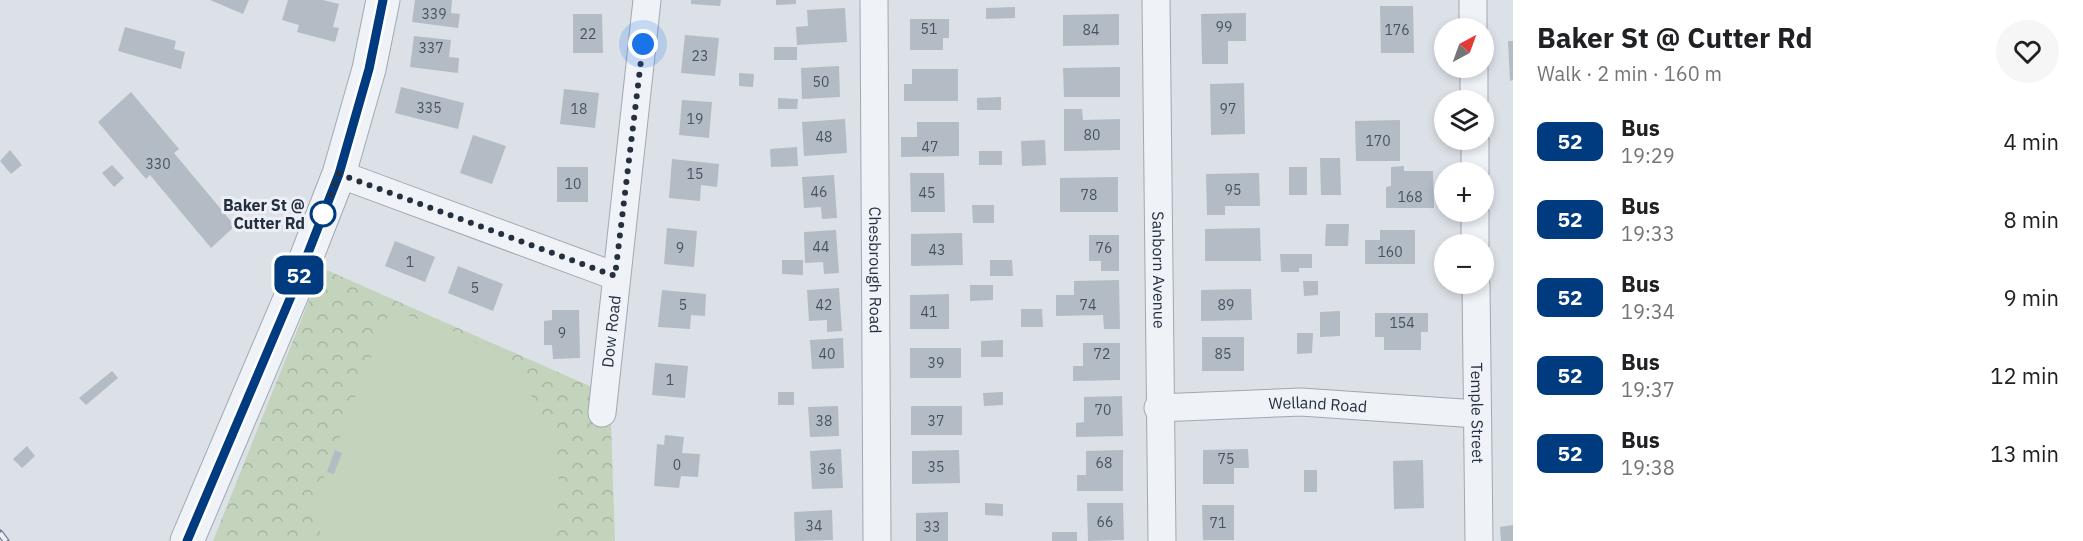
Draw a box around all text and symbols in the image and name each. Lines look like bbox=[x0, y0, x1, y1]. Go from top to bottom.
house number: 339 bbox=[421, 5, 447, 23]
house number: 99 bbox=[1216, 18, 1232, 36]
north arrow bbox=[1434, 18, 1494, 78]
map controls bbox=[1434, 18, 1494, 294]
text: Baker St @ Cutter Rd bbox=[1537, 19, 1812, 56]
house number: 51 bbox=[921, 20, 937, 38]
button: heart bbox=[1996, 20, 2059, 83]
house number: 84 bbox=[1083, 21, 1099, 39]
house number: 176 bbox=[1384, 21, 1410, 39]
house number: 22 bbox=[580, 25, 596, 43]
your location bbox=[628, 29, 658, 59]
house number: 337 bbox=[418, 39, 444, 57]
house number: 23 bbox=[692, 47, 708, 65]
text: Walk · 2 min · 160 m bbox=[1537, 60, 1722, 87]
house number: 50 bbox=[813, 73, 829, 91]
button: layers bbox=[1434, 90, 1494, 150]
house number: 335 bbox=[416, 99, 442, 117]
house number: 18 bbox=[571, 100, 587, 118]
house number: 97 bbox=[1220, 100, 1236, 118]
house number: 19 bbox=[687, 110, 703, 128]
text: Bus bbox=[1621, 113, 1660, 142]
house number: 80 bbox=[1084, 126, 1100, 144]
text: 52 bbox=[1557, 127, 1583, 155]
text: 4 min bbox=[2003, 127, 2059, 156]
house number: 48 bbox=[816, 128, 832, 146]
house number: 170 bbox=[1365, 132, 1391, 150]
house number: 47 bbox=[922, 138, 938, 156]
text: 19:29 bbox=[1621, 142, 1675, 169]
house number: 330 bbox=[145, 155, 171, 173]
button: + bbox=[1434, 162, 1494, 222]
house number: 15 bbox=[687, 165, 703, 183]
house number: 10 bbox=[565, 175, 581, 193]
house number: 95 bbox=[1225, 181, 1241, 199]
house number: 46 bbox=[811, 183, 827, 201]
house number: 45 bbox=[919, 184, 935, 202]
house number: 78 bbox=[1081, 186, 1097, 204]
house number: 168 bbox=[1397, 188, 1423, 206]
text: Bus bbox=[1621, 191, 1660, 220]
place label: Baker St @ Cutter Rd bbox=[223, 195, 305, 233]
marker: Baker St @ Cutter Rd bbox=[310, 201, 336, 227]
text: 52 bbox=[1557, 205, 1583, 233]
text: 8 min bbox=[2003, 205, 2059, 234]
street label: Chesbrough Road bbox=[865, 206, 886, 334]
street label: Sanborn Avenue bbox=[1148, 211, 1170, 329]
text: 19:33 bbox=[1621, 220, 1675, 247]
button: − bbox=[1434, 234, 1494, 294]
house number: 44 bbox=[813, 238, 829, 256]
house number: 9 bbox=[676, 239, 684, 257]
house number: 76 bbox=[1096, 239, 1112, 257]
house number: 43 bbox=[929, 241, 945, 259]
house number: 160 bbox=[1377, 243, 1403, 261]
house number: 1 bbox=[406, 253, 414, 271]
line badge: 52 bbox=[272, 256, 326, 294]
text: 52 bbox=[286, 261, 312, 289]
text: Bus bbox=[1621, 269, 1660, 298]
house number: 5 bbox=[471, 279, 479, 297]
text: 52 bbox=[1557, 283, 1583, 311]
text: 9 min bbox=[2003, 283, 2059, 312]
street label: Dow Road bbox=[597, 294, 625, 369]
house number: 5 bbox=[679, 296, 687, 314]
house number: 42 bbox=[816, 296, 832, 314]
house number: 74 bbox=[1080, 296, 1096, 314]
house number: 89 bbox=[1218, 296, 1234, 314]
text: 19:34 bbox=[1621, 298, 1675, 325]
house number: 41 bbox=[921, 303, 937, 321]
house number: 154 bbox=[1389, 314, 1415, 332]
house number: 9 bbox=[558, 324, 566, 342]
house number: 40 bbox=[819, 345, 835, 363]
house number: 72 bbox=[1094, 345, 1110, 363]
house number: 85 bbox=[1215, 345, 1231, 363]
text: Bus bbox=[1621, 347, 1660, 376]
house number: 39 bbox=[928, 354, 944, 372]
text: 52 bbox=[1557, 361, 1583, 389]
text: 12 min bbox=[1990, 361, 2059, 390]
street label: Temple Street bbox=[1467, 362, 1488, 464]
house number: 1 bbox=[666, 371, 674, 389]
text: 19:37 bbox=[1621, 376, 1675, 403]
street label: Welland Road bbox=[1268, 392, 1368, 416]
house number: 70 bbox=[1095, 401, 1111, 419]
house number: 38 bbox=[816, 412, 832, 430]
house number: 37 bbox=[928, 412, 944, 430]
text: Bus bbox=[1621, 425, 1660, 454]
text: 52 bbox=[1557, 439, 1583, 467]
text: 13 min bbox=[1990, 439, 2059, 468]
house number: 75 bbox=[1218, 450, 1234, 468]
house number: 68 bbox=[1096, 454, 1112, 472]
text: 19:38 bbox=[1621, 454, 1675, 481]
house number: 0 bbox=[673, 456, 681, 474]
house number: 35 bbox=[928, 458, 944, 476]
house number: 36 bbox=[819, 460, 835, 478]
house number: 66 bbox=[1097, 513, 1113, 531]
house number: 71 bbox=[1210, 514, 1226, 532]
house number: 34 bbox=[806, 517, 822, 535]
house number: 33 bbox=[924, 518, 940, 536]

